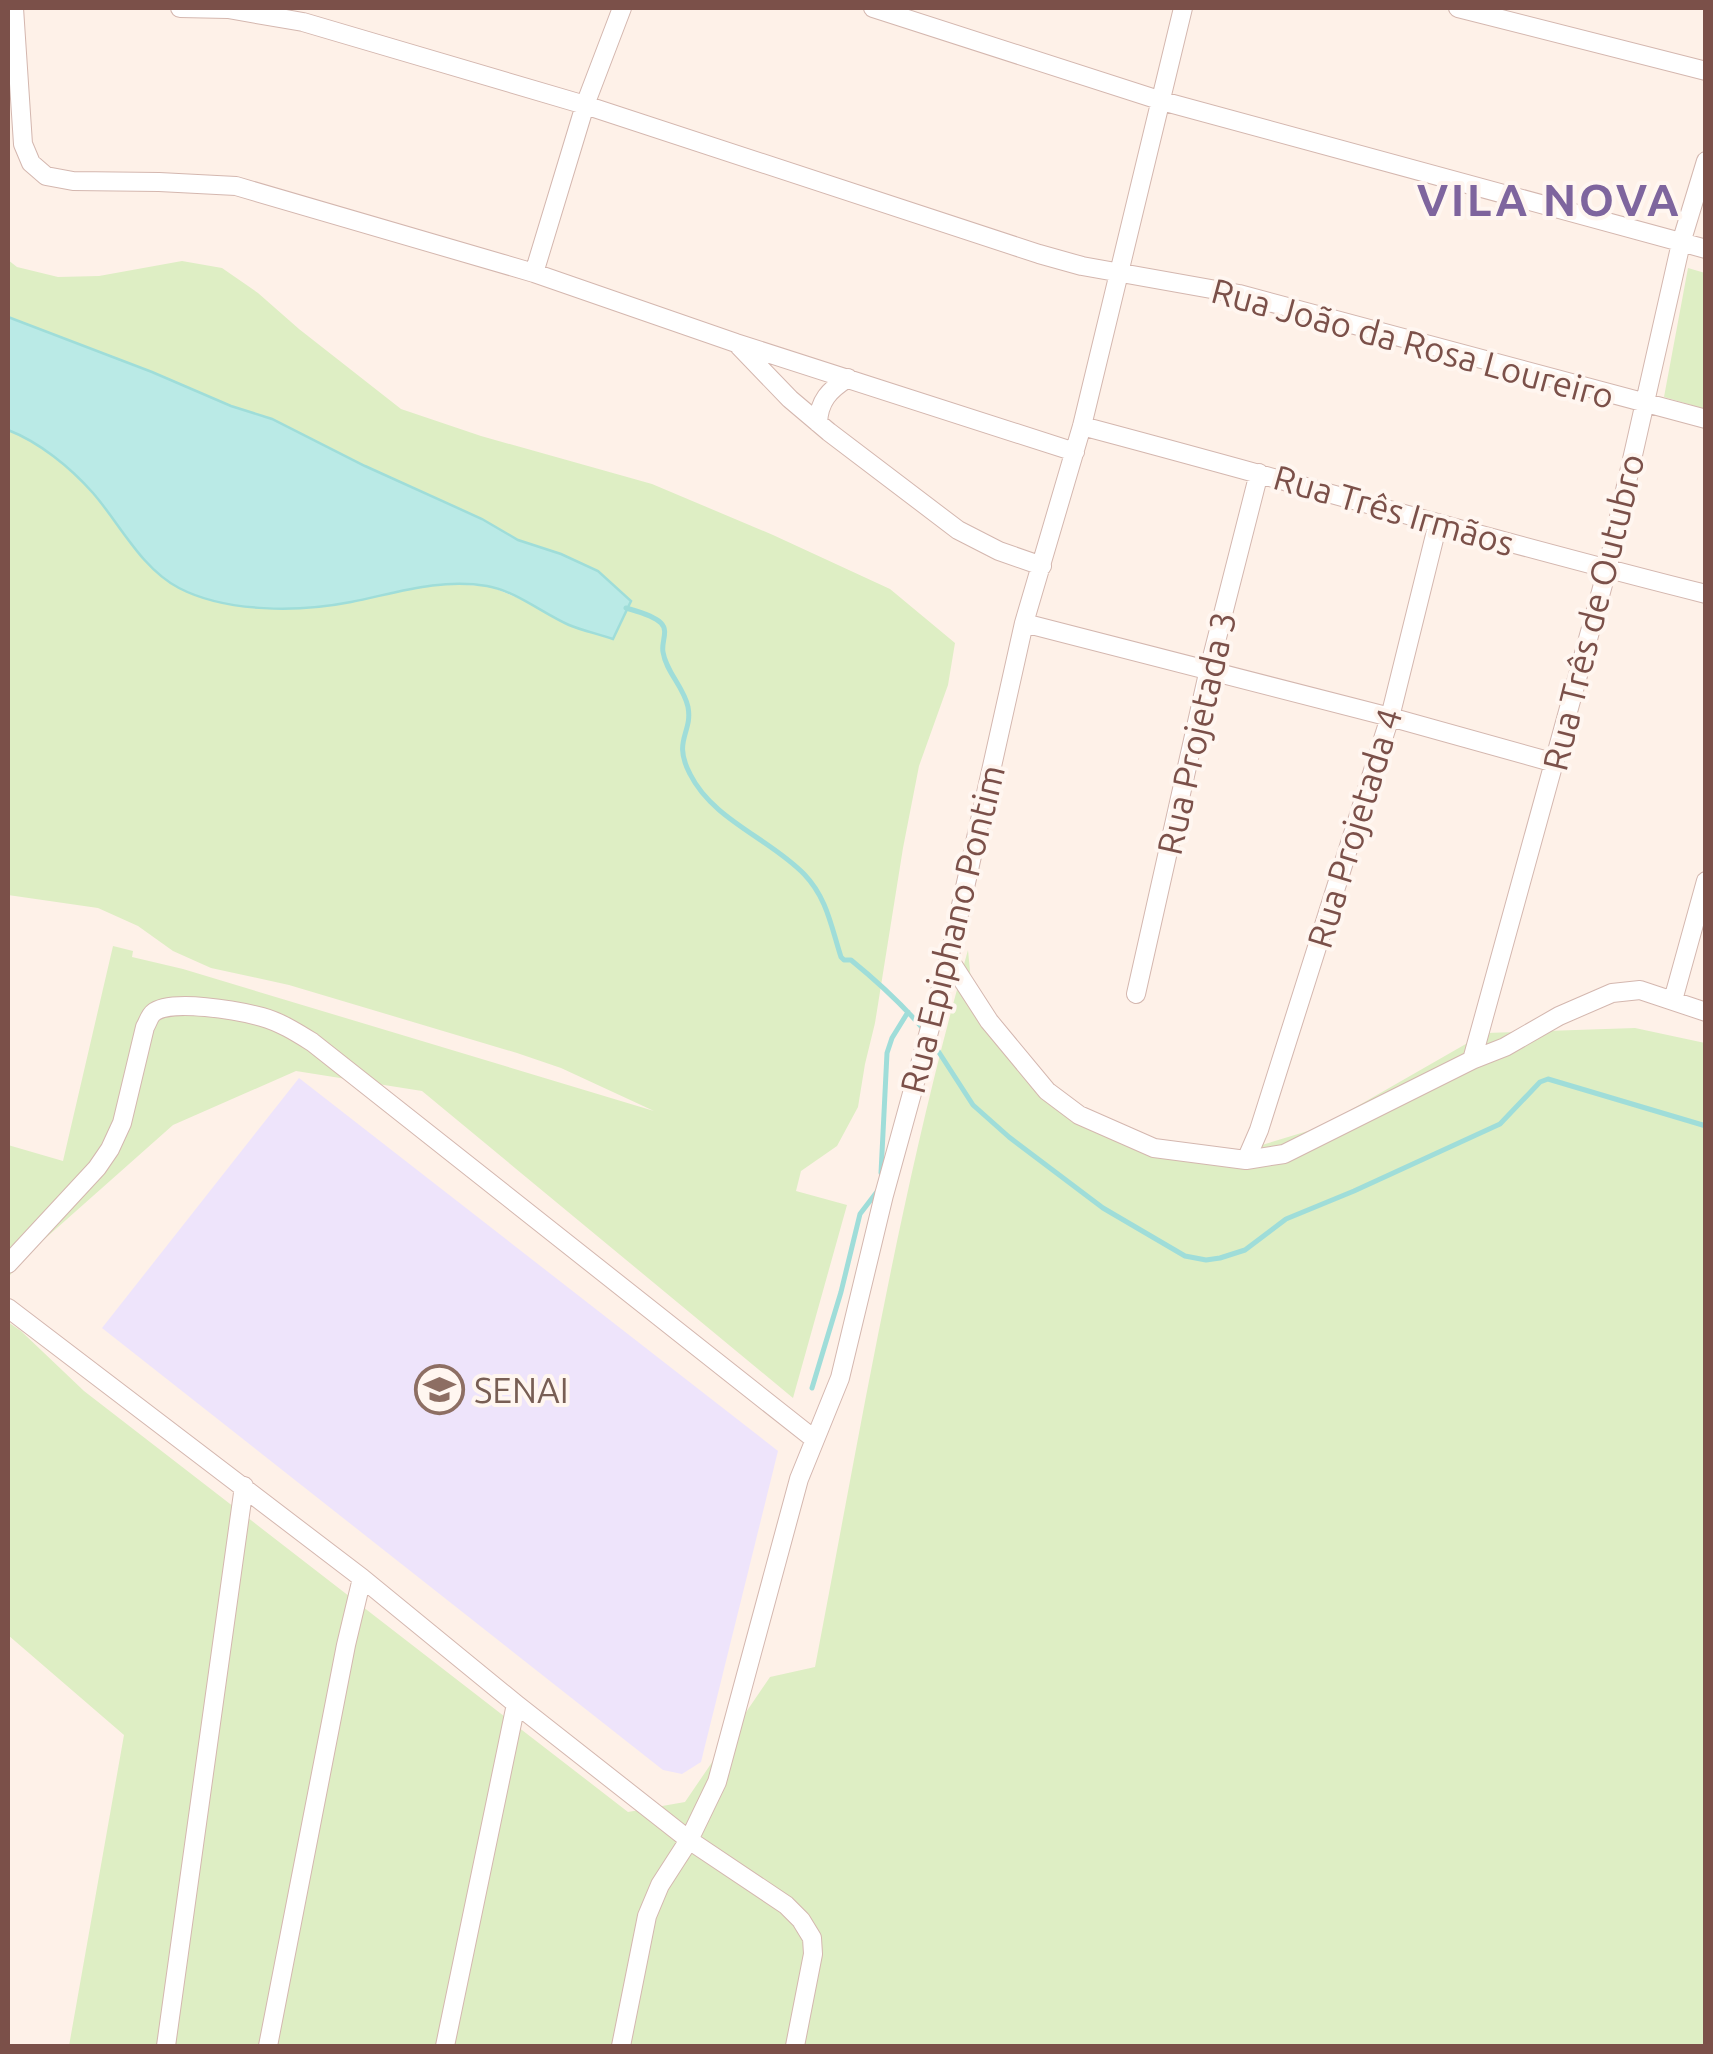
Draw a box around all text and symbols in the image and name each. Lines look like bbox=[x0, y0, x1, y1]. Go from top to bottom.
district label: VILA NOVA bbox=[1417, 174, 1681, 225]
street label: Rua João da Rosa Loureiro bbox=[1207, 270, 1619, 416]
street label: Rua Três de Outubro bbox=[1534, 450, 1652, 774]
street label: Rua Três Irmãos bbox=[1269, 457, 1519, 563]
street label: Rua Projetada 3 bbox=[1149, 608, 1243, 858]
street label: Rua Projetada 4 bbox=[1299, 703, 1409, 953]
street label: Rua Epiphano Pontim bbox=[892, 761, 1012, 1097]
school or university icon: SENAI bbox=[413, 1364, 465, 1416]
place label: SENAI bbox=[474, 1370, 569, 1410]

